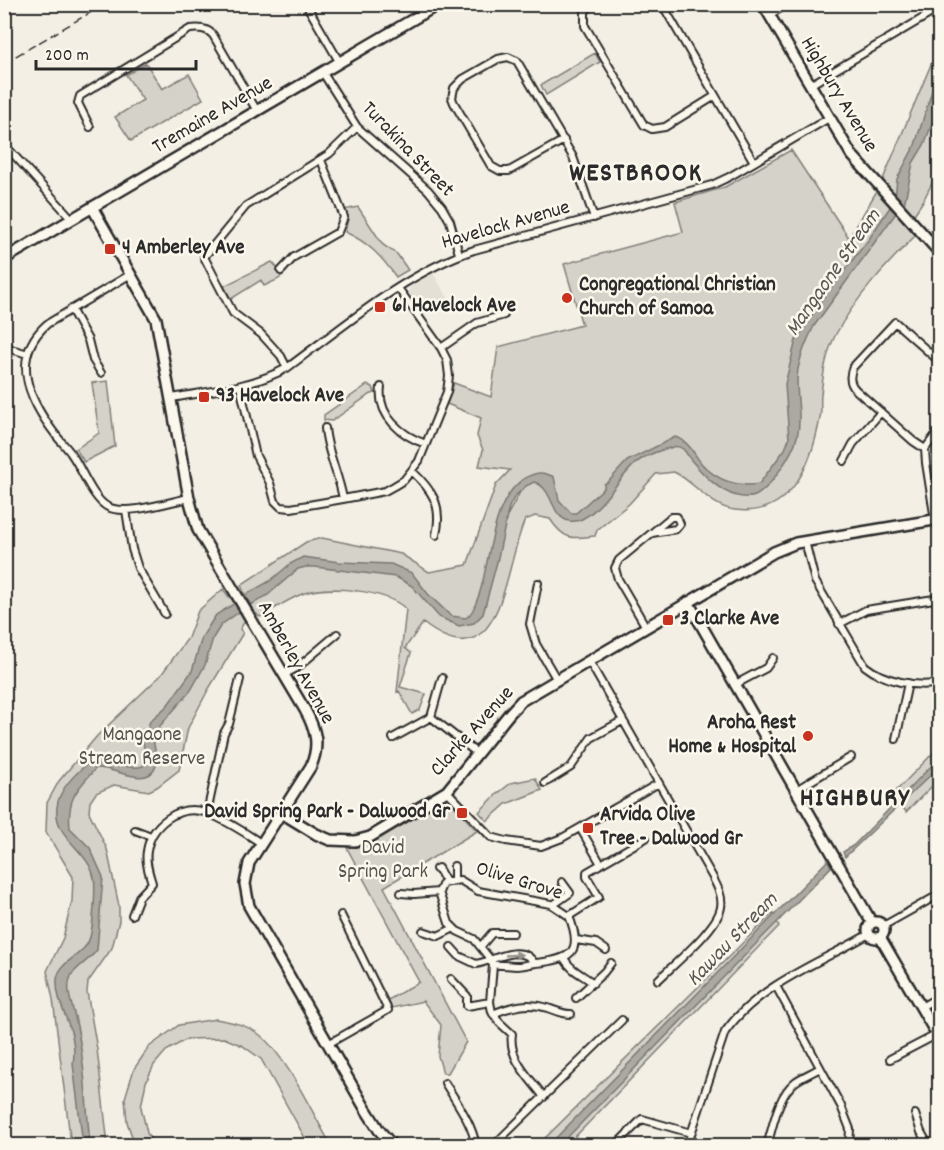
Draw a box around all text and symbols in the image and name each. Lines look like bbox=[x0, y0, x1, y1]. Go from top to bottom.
street label: Highbury Avenue bbox=[792, 32, 884, 158]
scale bar bbox=[36, 33, 196, 71]
text: 200 m bbox=[45, 44, 89, 69]
street label: Tremaine Avenue bbox=[147, 69, 279, 163]
street label: Turakina Street bbox=[354, 95, 461, 205]
district label: WESTBROOK bbox=[569, 155, 703, 194]
street label: Havelock Avenue bbox=[438, 193, 574, 259]
water label: Mangaone Stream bbox=[779, 202, 890, 343]
place label: 4 Amberley Ave bbox=[122, 234, 245, 264]
marker: 4 Amberley Ave bbox=[103, 242, 117, 256]
place label: Congregational Christian Church of Samoa bbox=[579, 271, 776, 325]
marker: Congregational Christian Church of Samoa bbox=[560, 291, 574, 305]
place label: 61 Havelock Ave bbox=[392, 292, 516, 322]
marker: 61 Havelock Ave bbox=[373, 300, 387, 314]
place label: 93 Havelock Ave bbox=[216, 382, 344, 412]
marker: 93 Havelock Ave bbox=[197, 390, 211, 404]
street label: Amberley Avenue bbox=[249, 596, 341, 730]
place label: 3 Clarke Ave bbox=[680, 605, 779, 635]
marker: 3 Clarke Ave bbox=[661, 613, 675, 627]
street label: Clarke Avenue bbox=[424, 680, 522, 784]
place label: Aroha Rest Home & Hospital bbox=[668, 709, 797, 763]
park label: Mangaone Stream Reserve bbox=[79, 721, 205, 775]
marker: Aroha Rest Home & Hospital bbox=[801, 729, 815, 743]
district label: HIGHBURY bbox=[800, 780, 910, 819]
place label: David Spring Park - Dalwood Gr bbox=[204, 798, 451, 828]
place label: Arvida Olive Tree - Dalwood Gr bbox=[600, 801, 744, 855]
marker: David Spring Park - Dalwood Gr bbox=[455, 806, 469, 820]
marker: Arvida Olive Tree - Dalwood Gr bbox=[581, 821, 595, 835]
park label: David Spring Park bbox=[338, 834, 428, 888]
street label: Olive Grove bbox=[472, 855, 566, 909]
water label: Kawau Stream bbox=[680, 885, 787, 994]
one-way arrow bbox=[505, 950, 524, 959]

